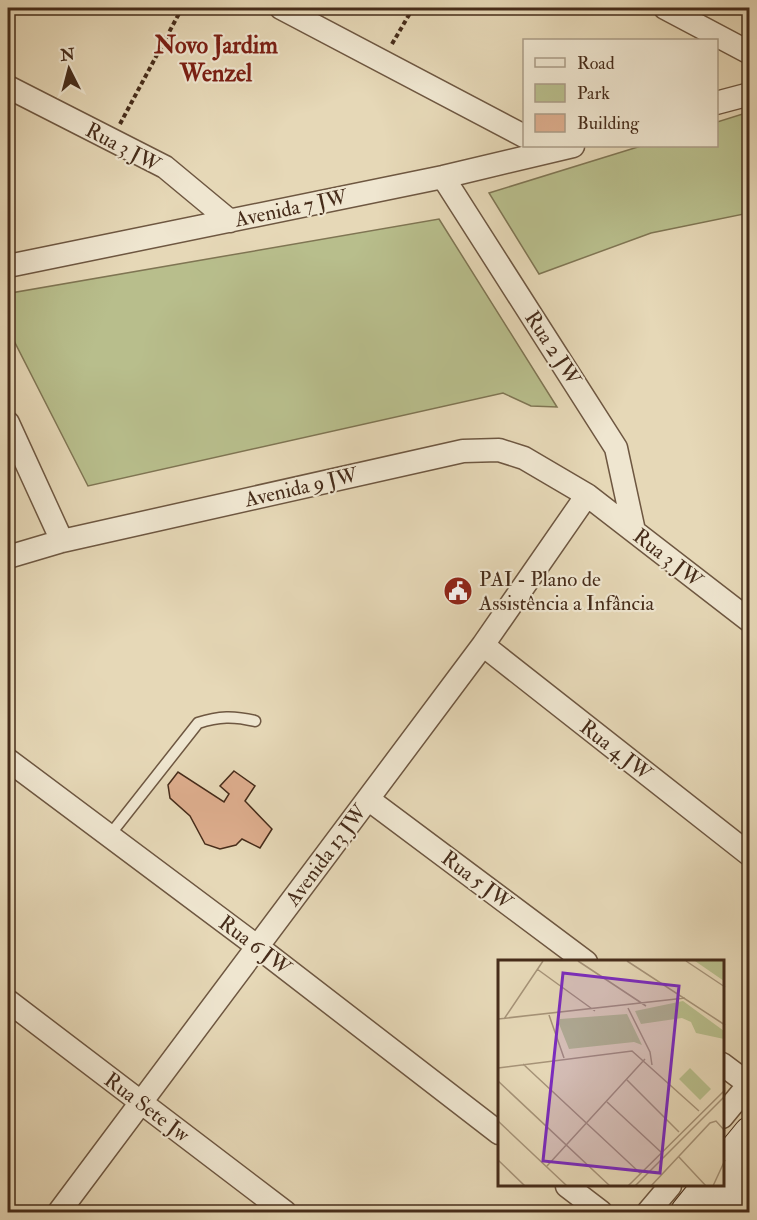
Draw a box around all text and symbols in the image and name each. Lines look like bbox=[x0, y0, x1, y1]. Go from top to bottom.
district label: Novo Jardim Wenzel bbox=[153, 30, 278, 89]
north arrow bbox=[39, 39, 99, 99]
legend bbox=[523, 39, 718, 147]
text: N bbox=[58, 44, 76, 66]
text: Road bbox=[577, 52, 615, 75]
text: Park bbox=[577, 82, 610, 105]
text: Building bbox=[577, 112, 640, 135]
street label: Rua 3 JW bbox=[81, 116, 165, 179]
street label: Avenida 7 JW bbox=[231, 183, 350, 234]
street label: Rua 2 JW bbox=[518, 306, 587, 391]
street label: Avenida 9 JW bbox=[241, 461, 361, 514]
street label: Rua 3 JW bbox=[627, 523, 708, 594]
place label: PAI - Plano de Assistência a Infância bbox=[478, 566, 655, 617]
public building icon: PAI - Plano de Assistência a Infância bbox=[442, 575, 474, 607]
street label: Rua 4 JW bbox=[574, 714, 658, 787]
street label: Avenida 13 JW bbox=[279, 799, 374, 912]
street label: Rua 5 JW bbox=[436, 845, 518, 916]
street label: Rua 6 JW bbox=[213, 909, 297, 982]
inset map bbox=[498, 960, 724, 1187]
street label: Rua Sete Jw bbox=[99, 1066, 196, 1149]

